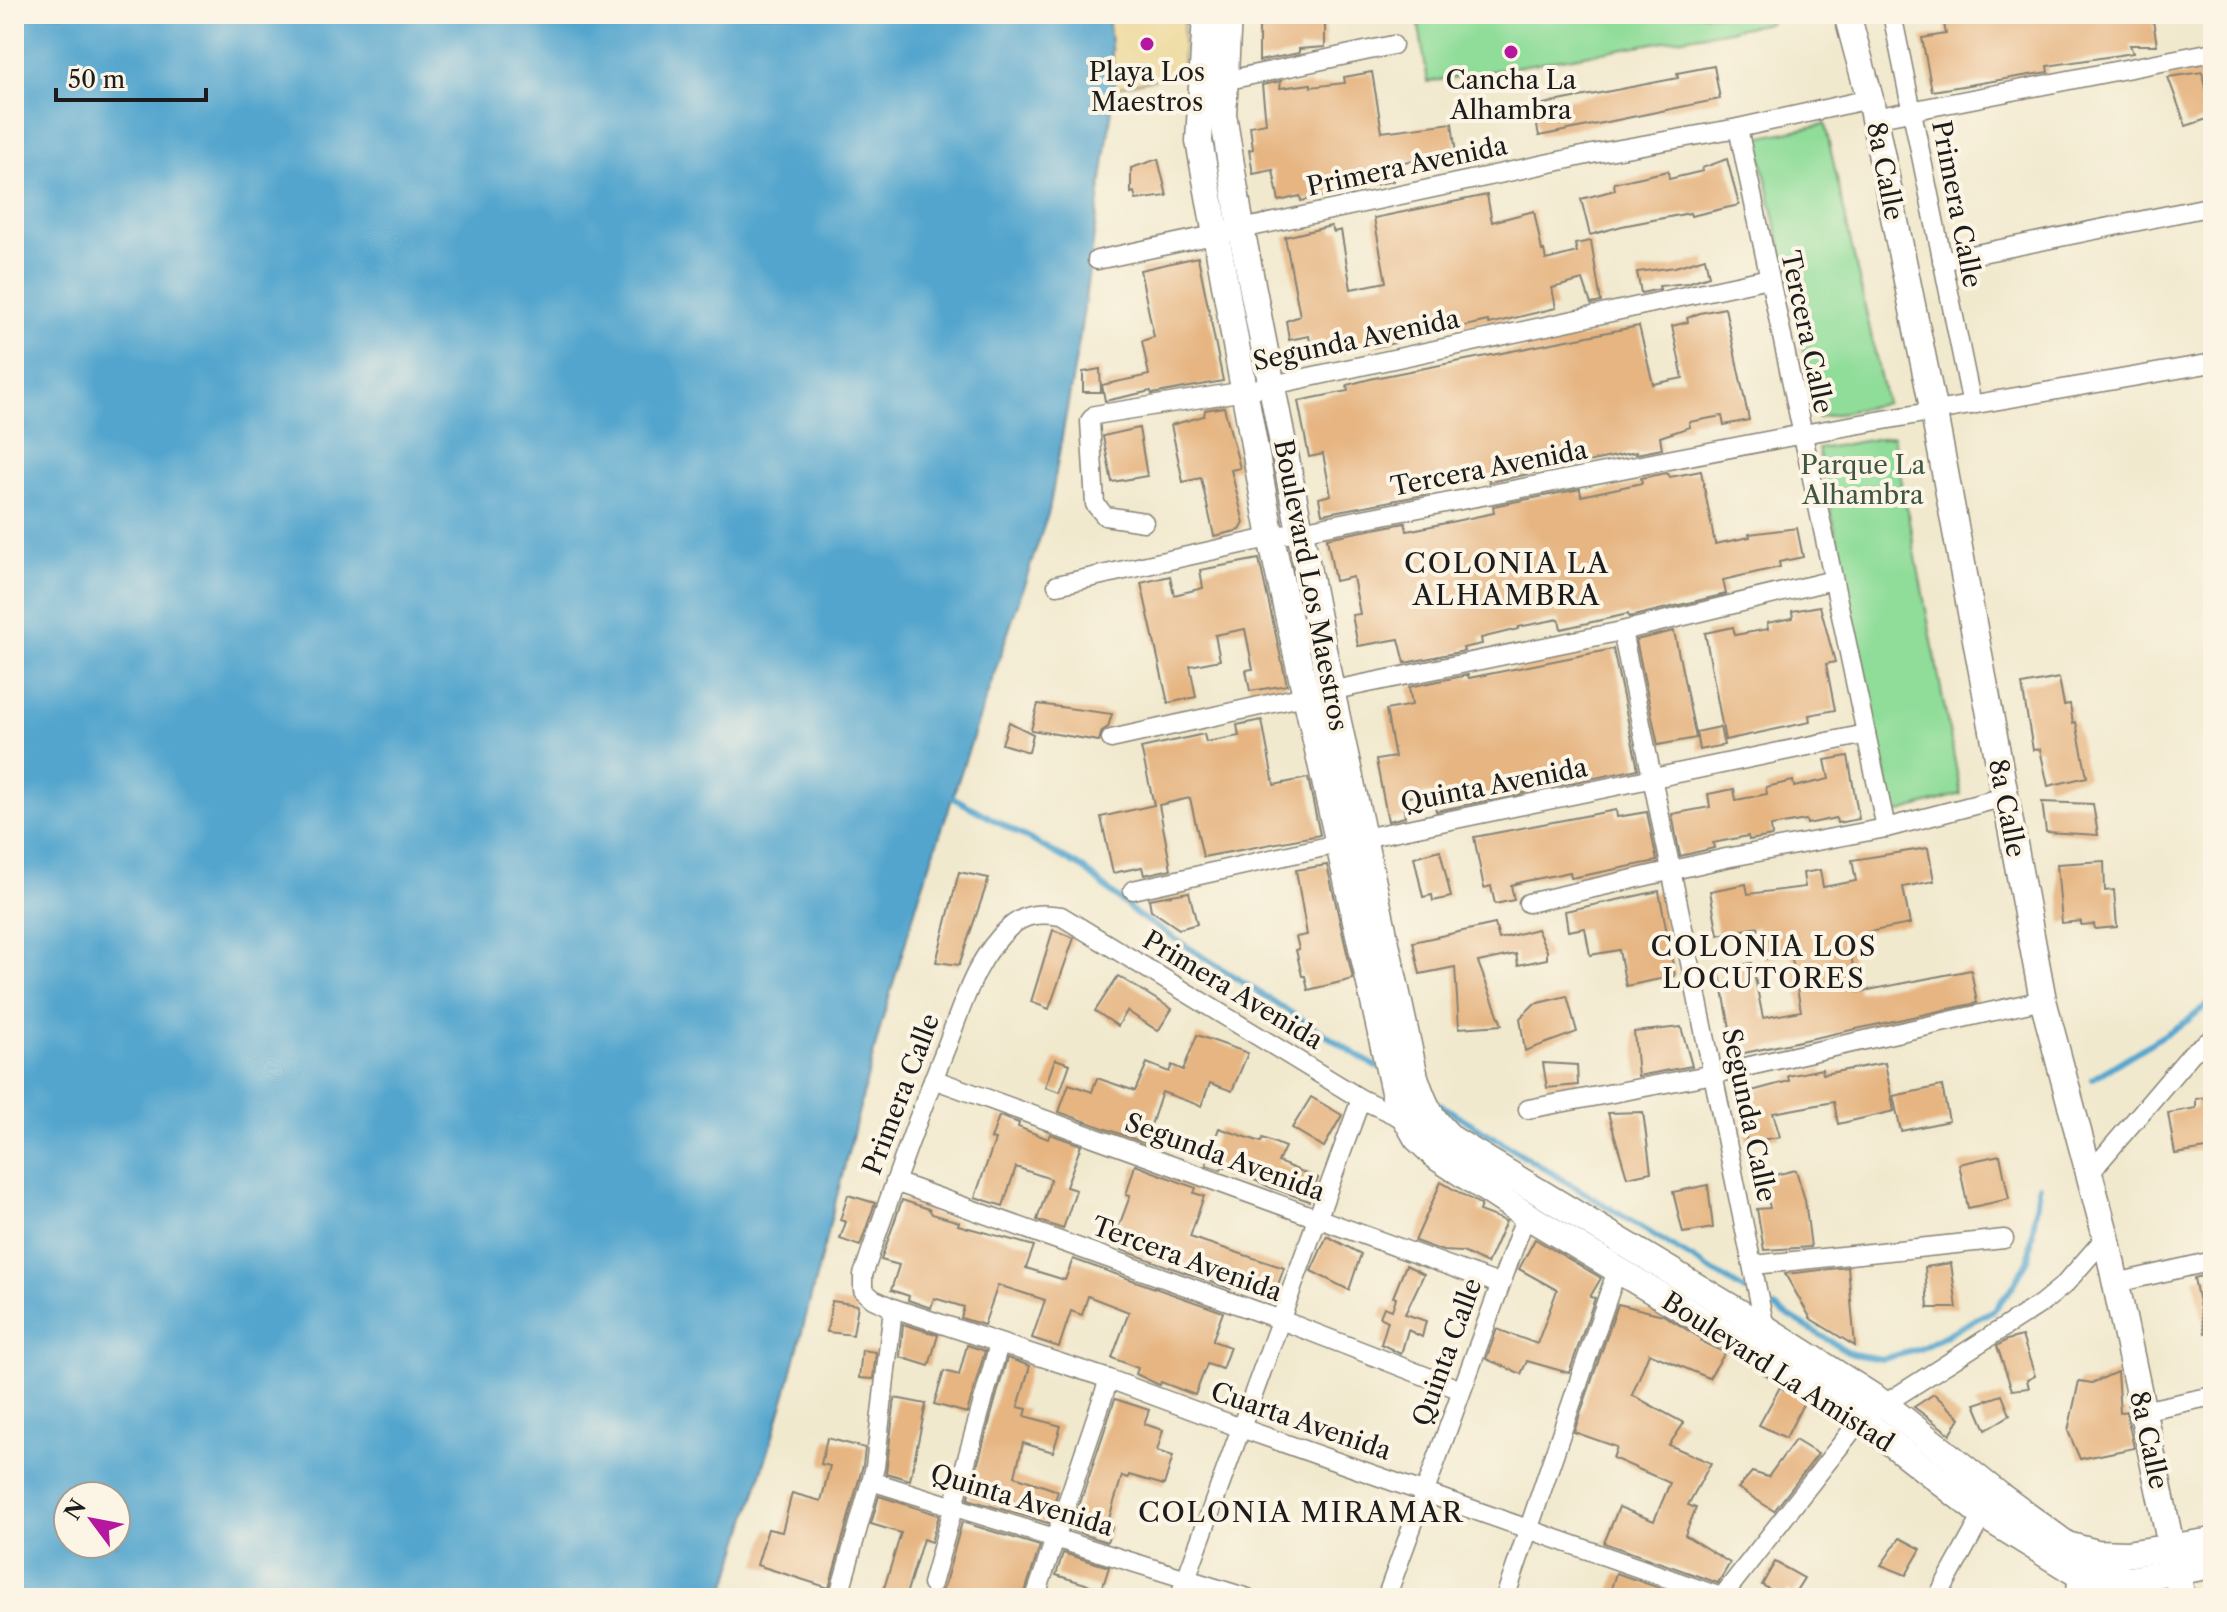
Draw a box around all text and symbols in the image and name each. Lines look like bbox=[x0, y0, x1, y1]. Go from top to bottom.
marker: Playa Los Maestros bbox=[1138, 35, 1156, 53]
marker: Cancha La Alhambra bbox=[1502, 43, 1520, 61]
scale bar bbox=[56, 52, 206, 102]
place label: Playa Los Maestros bbox=[1089, 56, 1205, 118]
place label: Cancha La Alhambra bbox=[1445, 64, 1577, 126]
text: 50 m bbox=[68, 65, 125, 94]
street label: Primera Calle bbox=[1925, 118, 1989, 290]
street label: 8a Calle bbox=[1860, 119, 1910, 223]
street label: Primera Avenida bbox=[1304, 129, 1510, 203]
street label: Tercera Calle bbox=[1774, 248, 1840, 416]
street label: Segunda Avenida bbox=[1250, 302, 1463, 378]
street label: Tercera Avenida bbox=[1388, 433, 1590, 503]
street label: Boulevard Los Maestros bbox=[1267, 437, 1355, 733]
park label: Parque La Alhambra bbox=[1800, 449, 1926, 511]
district label: COLONIA LA ALHAMBRA bbox=[1404, 546, 1610, 612]
street label: Quinta Avenida bbox=[1398, 751, 1590, 819]
street label: 8a Calle bbox=[1982, 756, 2032, 860]
street label: Primera Avenida bbox=[1137, 924, 1329, 1056]
district label: COLONIA LOS LOCUTORES bbox=[1650, 929, 1878, 995]
street label: Primera Calle bbox=[856, 1009, 946, 1179]
street label: Segunda Calle bbox=[1715, 1026, 1783, 1204]
street label: Segunda Avenida bbox=[1121, 1106, 1330, 1208]
street label: Tercera Avenida bbox=[1088, 1210, 1287, 1308]
street label: Quinta Calle bbox=[1405, 1274, 1489, 1430]
street label: Boulevard La Amistad bbox=[1656, 1285, 1900, 1459]
street label: Cuarta Avenida bbox=[1207, 1375, 1396, 1467]
street label: 8a Calle bbox=[2123, 1388, 2175, 1492]
street label: Quinta Avenida bbox=[927, 1457, 1118, 1543]
north arrow bbox=[52, 1480, 132, 1560]
text: N bbox=[59, 1494, 92, 1525]
district label: COLONIA MIRAMAR bbox=[1138, 1495, 1464, 1529]

